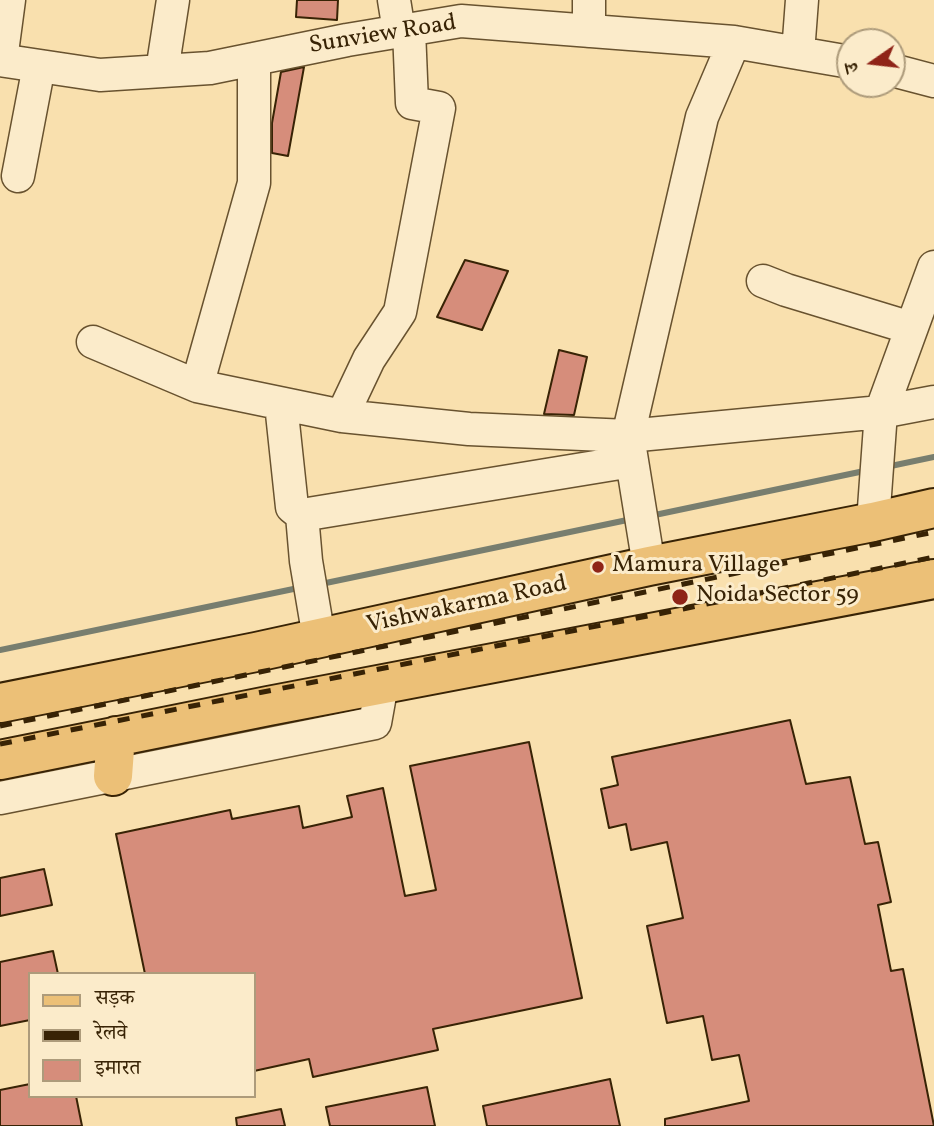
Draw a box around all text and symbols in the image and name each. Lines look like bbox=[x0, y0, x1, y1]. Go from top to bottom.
street label: Sunview Road bbox=[307, 10, 459, 62]
north arrow bbox=[836, 28, 906, 98]
text: उ bbox=[839, 60, 866, 75]
place label: Mamura Village bbox=[612, 553, 780, 581]
marker: Mamura Village bbox=[590, 559, 606, 575]
street label: Vishwakarma Road bbox=[364, 571, 570, 641]
place label: Noida Sector 59 bbox=[696, 583, 859, 611]
marker: Noida Sector 59 bbox=[670, 587, 690, 607]
legend bbox=[28, 972, 256, 1098]
text: सड़क bbox=[95, 984, 134, 1013]
text: रेलवे bbox=[95, 1019, 127, 1048]
text: इमारत bbox=[95, 1054, 141, 1083]

